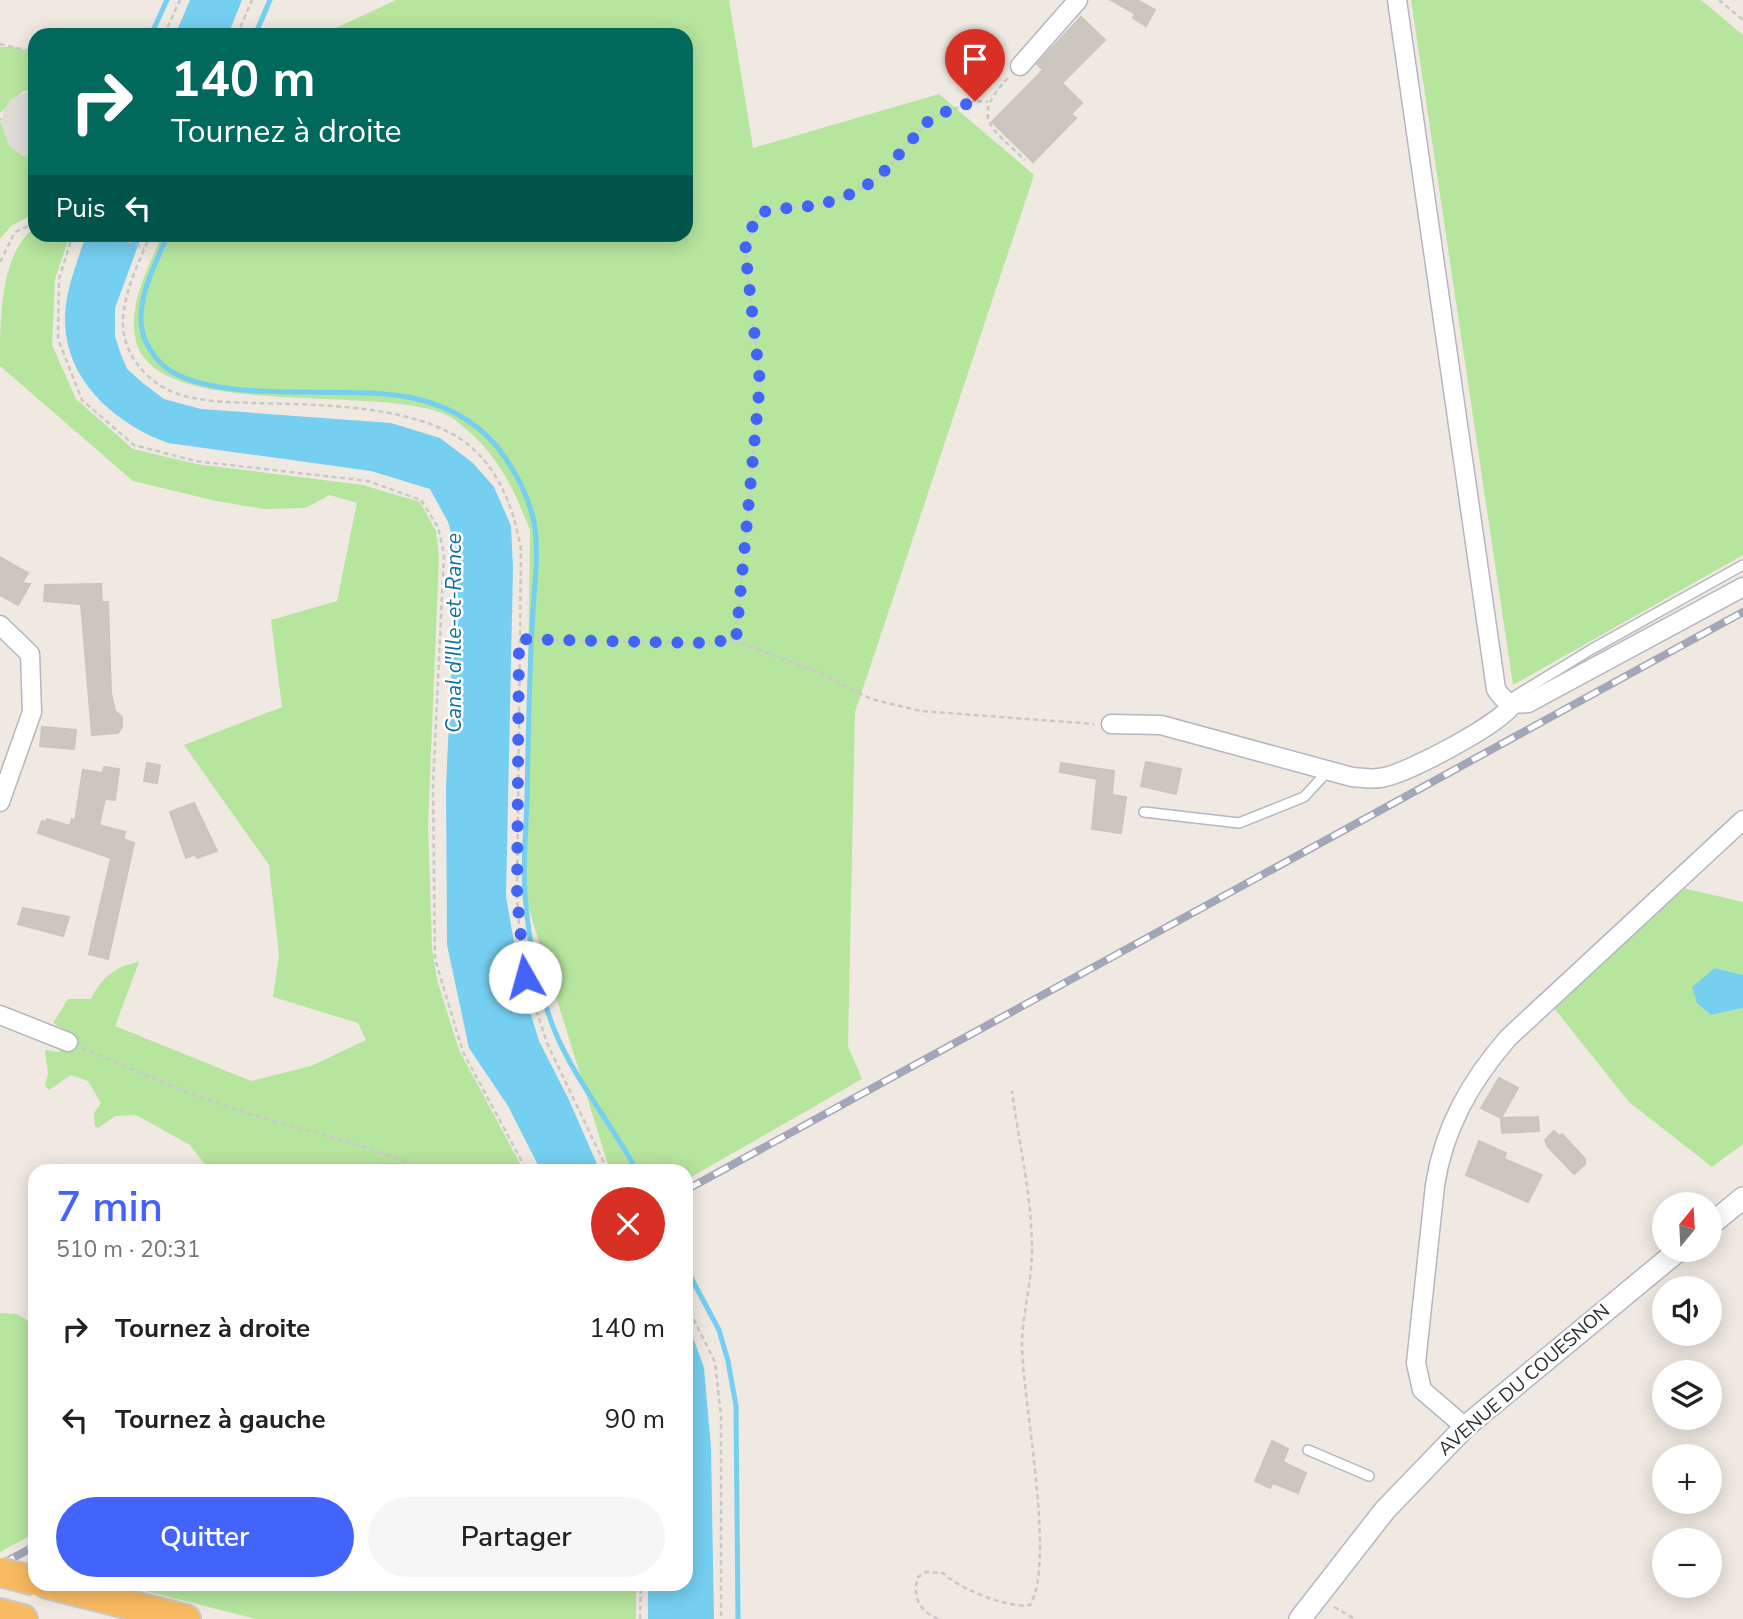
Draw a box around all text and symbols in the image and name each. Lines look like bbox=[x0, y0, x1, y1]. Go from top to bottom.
pin bbox=[945, 29, 1005, 101]
icon: arrive bbox=[956, 40, 994, 78]
text: 140 m bbox=[171, 46, 315, 113]
icon: right bbox=[56, 56, 147, 147]
text: Tournez à droite bbox=[171, 110, 402, 153]
icon: left bbox=[119, 189, 157, 227]
text: Puis bbox=[56, 191, 105, 226]
water label: Canal d'Ille-et-Rance bbox=[440, 533, 468, 733]
position arrow bbox=[488, 940, 562, 1014]
text: 7 min bbox=[56, 1179, 163, 1236]
button: close bbox=[591, 1187, 665, 1261]
north arrow bbox=[1652, 1192, 1722, 1262]
map controls bbox=[1652, 1192, 1722, 1598]
text: 510 m · 20:31 bbox=[56, 1234, 201, 1265]
button: sound bbox=[1652, 1276, 1722, 1346]
street label: AVENUE DU COUESNON bbox=[1433, 1298, 1615, 1462]
icon: right bbox=[56, 1310, 94, 1348]
text: Tournez à droite bbox=[115, 1311, 310, 1346]
text: 140 m bbox=[589, 1311, 665, 1346]
button: layers bbox=[1652, 1360, 1722, 1430]
icon: left bbox=[56, 1401, 94, 1439]
text: Tournez à gauche bbox=[115, 1402, 326, 1437]
text: 90 m bbox=[605, 1402, 665, 1437]
button: + bbox=[1652, 1444, 1722, 1514]
button: Quitter bbox=[56, 1497, 354, 1577]
button: Partager bbox=[368, 1497, 665, 1577]
button: − bbox=[1652, 1528, 1722, 1598]

